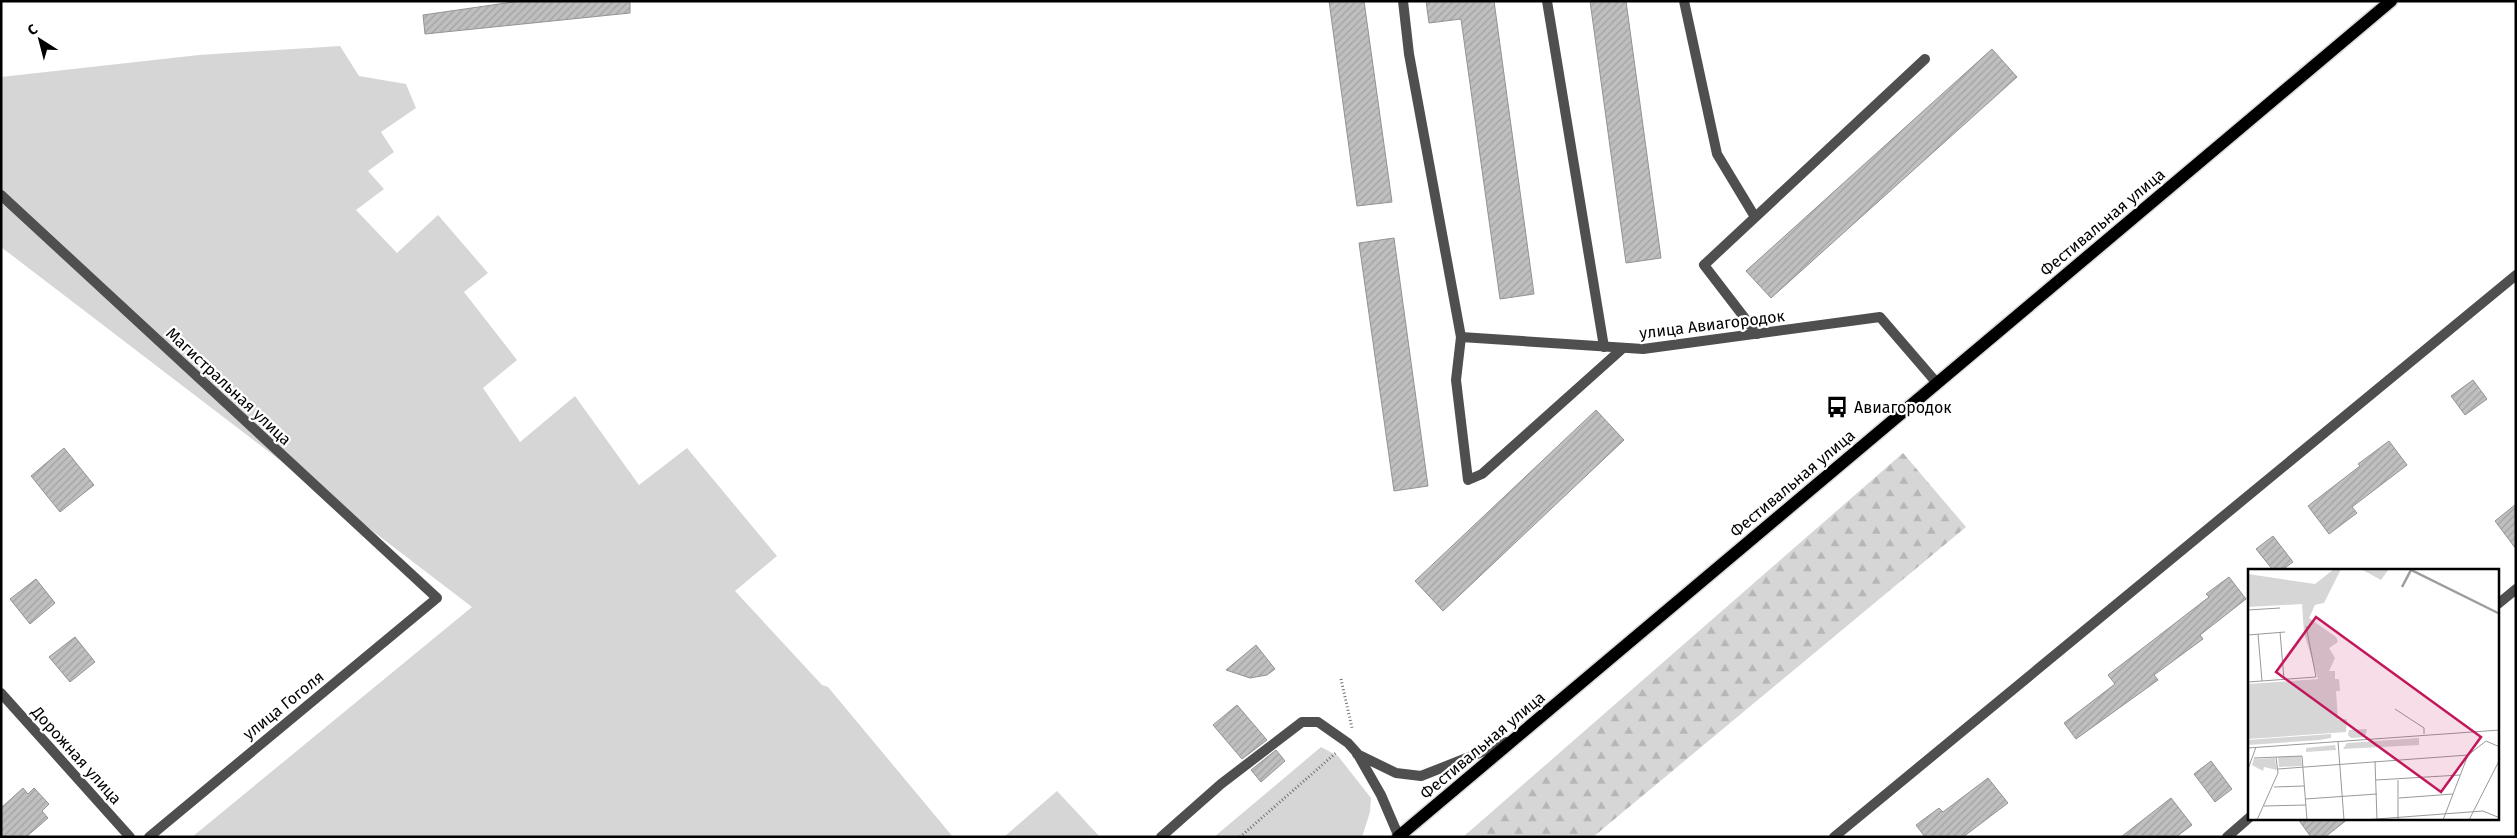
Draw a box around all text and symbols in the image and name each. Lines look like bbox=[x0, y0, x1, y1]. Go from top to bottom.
north arrow bbox=[15, 15, 65, 65]
text: С bbox=[24, 21, 41, 39]
street label: Фестивальная улица bbox=[2036, 165, 2169, 280]
street label: улица Авиагородок bbox=[1638, 306, 1787, 343]
street label: Магистральная улица bbox=[162, 324, 295, 449]
bus stop icon: Авиагородок bbox=[1824, 394, 1850, 420]
place label: Авиагородок bbox=[1854, 398, 1952, 417]
street label: Фестивальная улица bbox=[1726, 426, 1859, 541]
inset map bbox=[2248, 569, 2500, 820]
street label: улица Гоголя bbox=[239, 667, 328, 744]
street label: Фестивальная улица bbox=[1416, 688, 1549, 803]
street label: Дорожная улица bbox=[27, 702, 126, 808]

